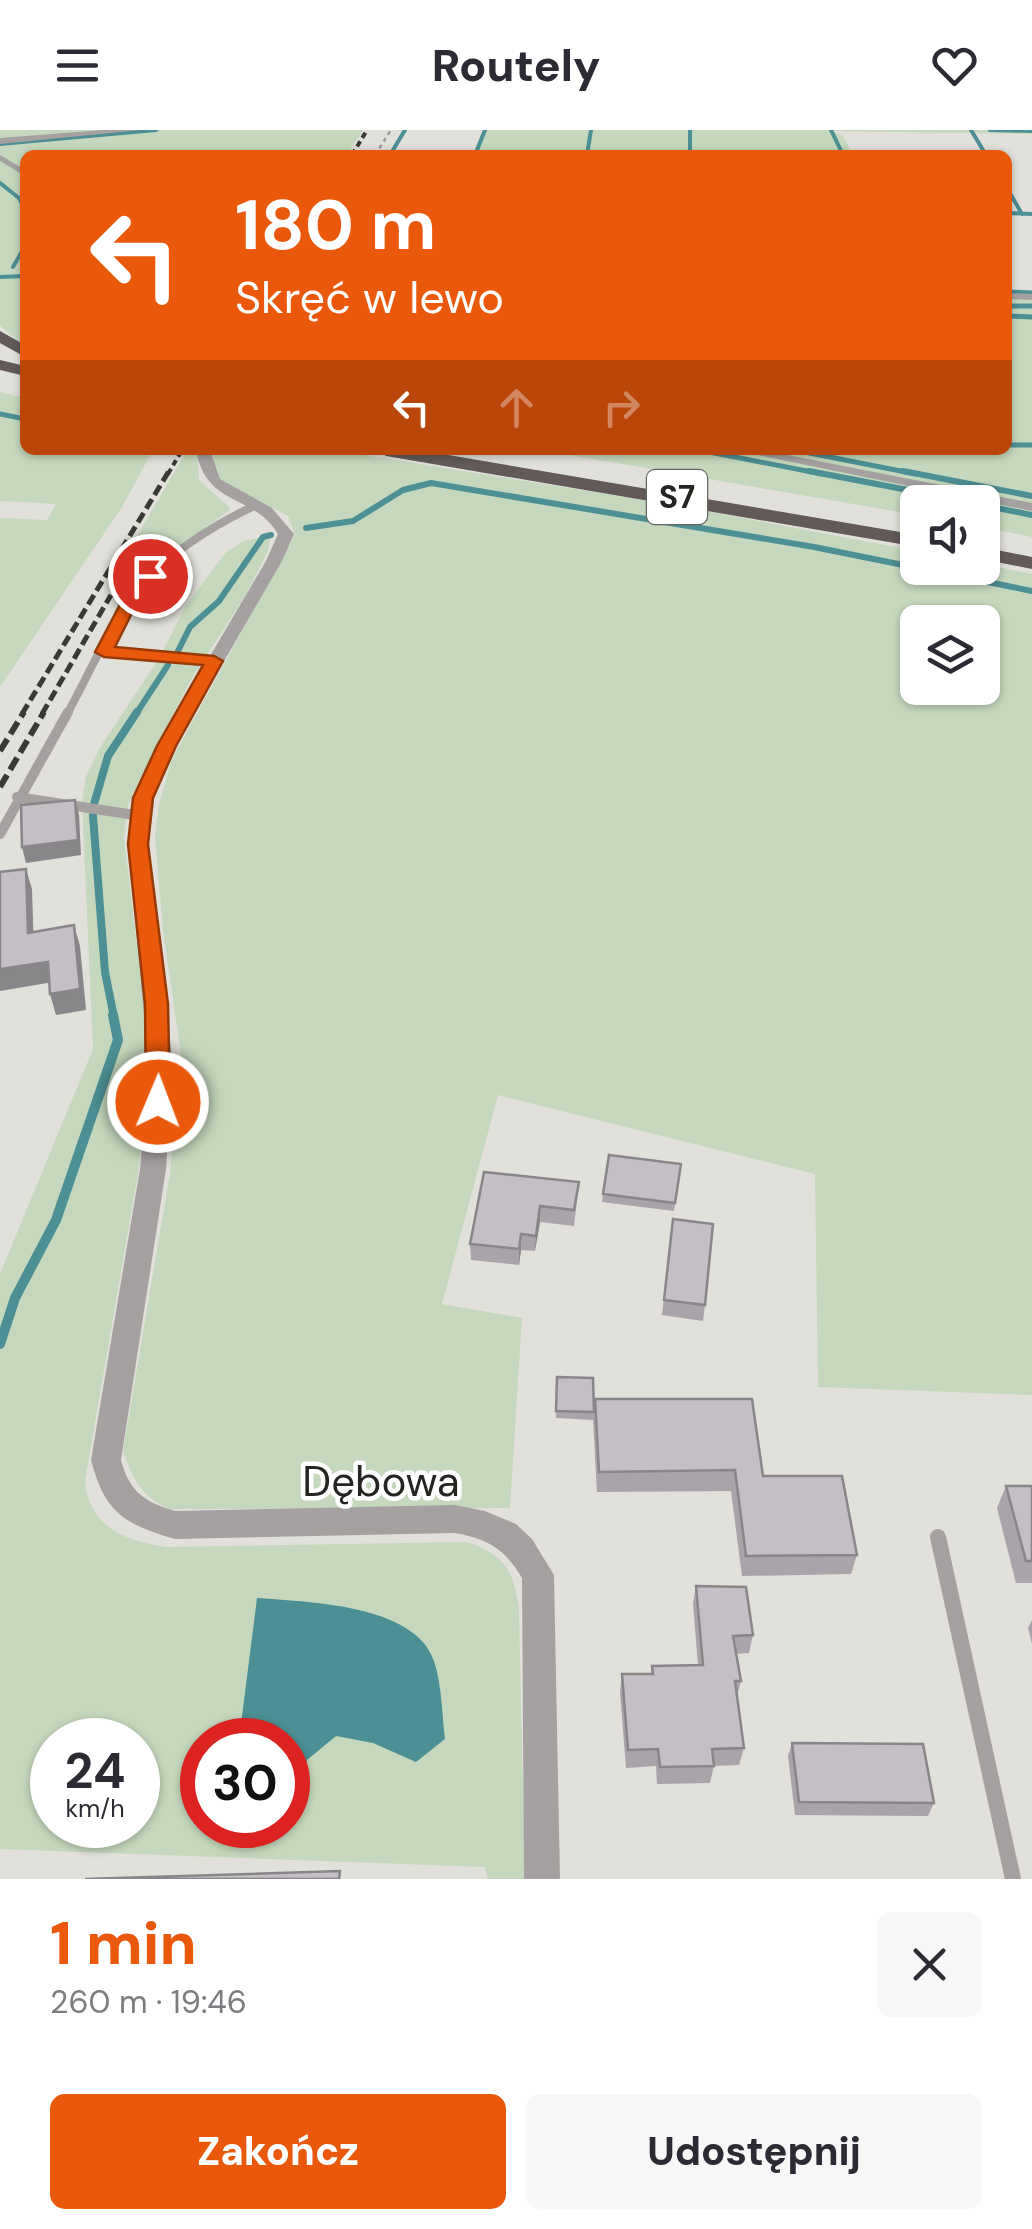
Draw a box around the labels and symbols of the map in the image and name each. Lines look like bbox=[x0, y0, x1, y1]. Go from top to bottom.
road number: S7 bbox=[647, 470, 707, 524]
pin bbox=[108, 534, 193, 619]
position arrow bbox=[106, 1050, 210, 1154]
street label: Dębowa bbox=[302, 1454, 460, 1509]
speed limit sign: 30 bbox=[180, 1718, 310, 1848]

